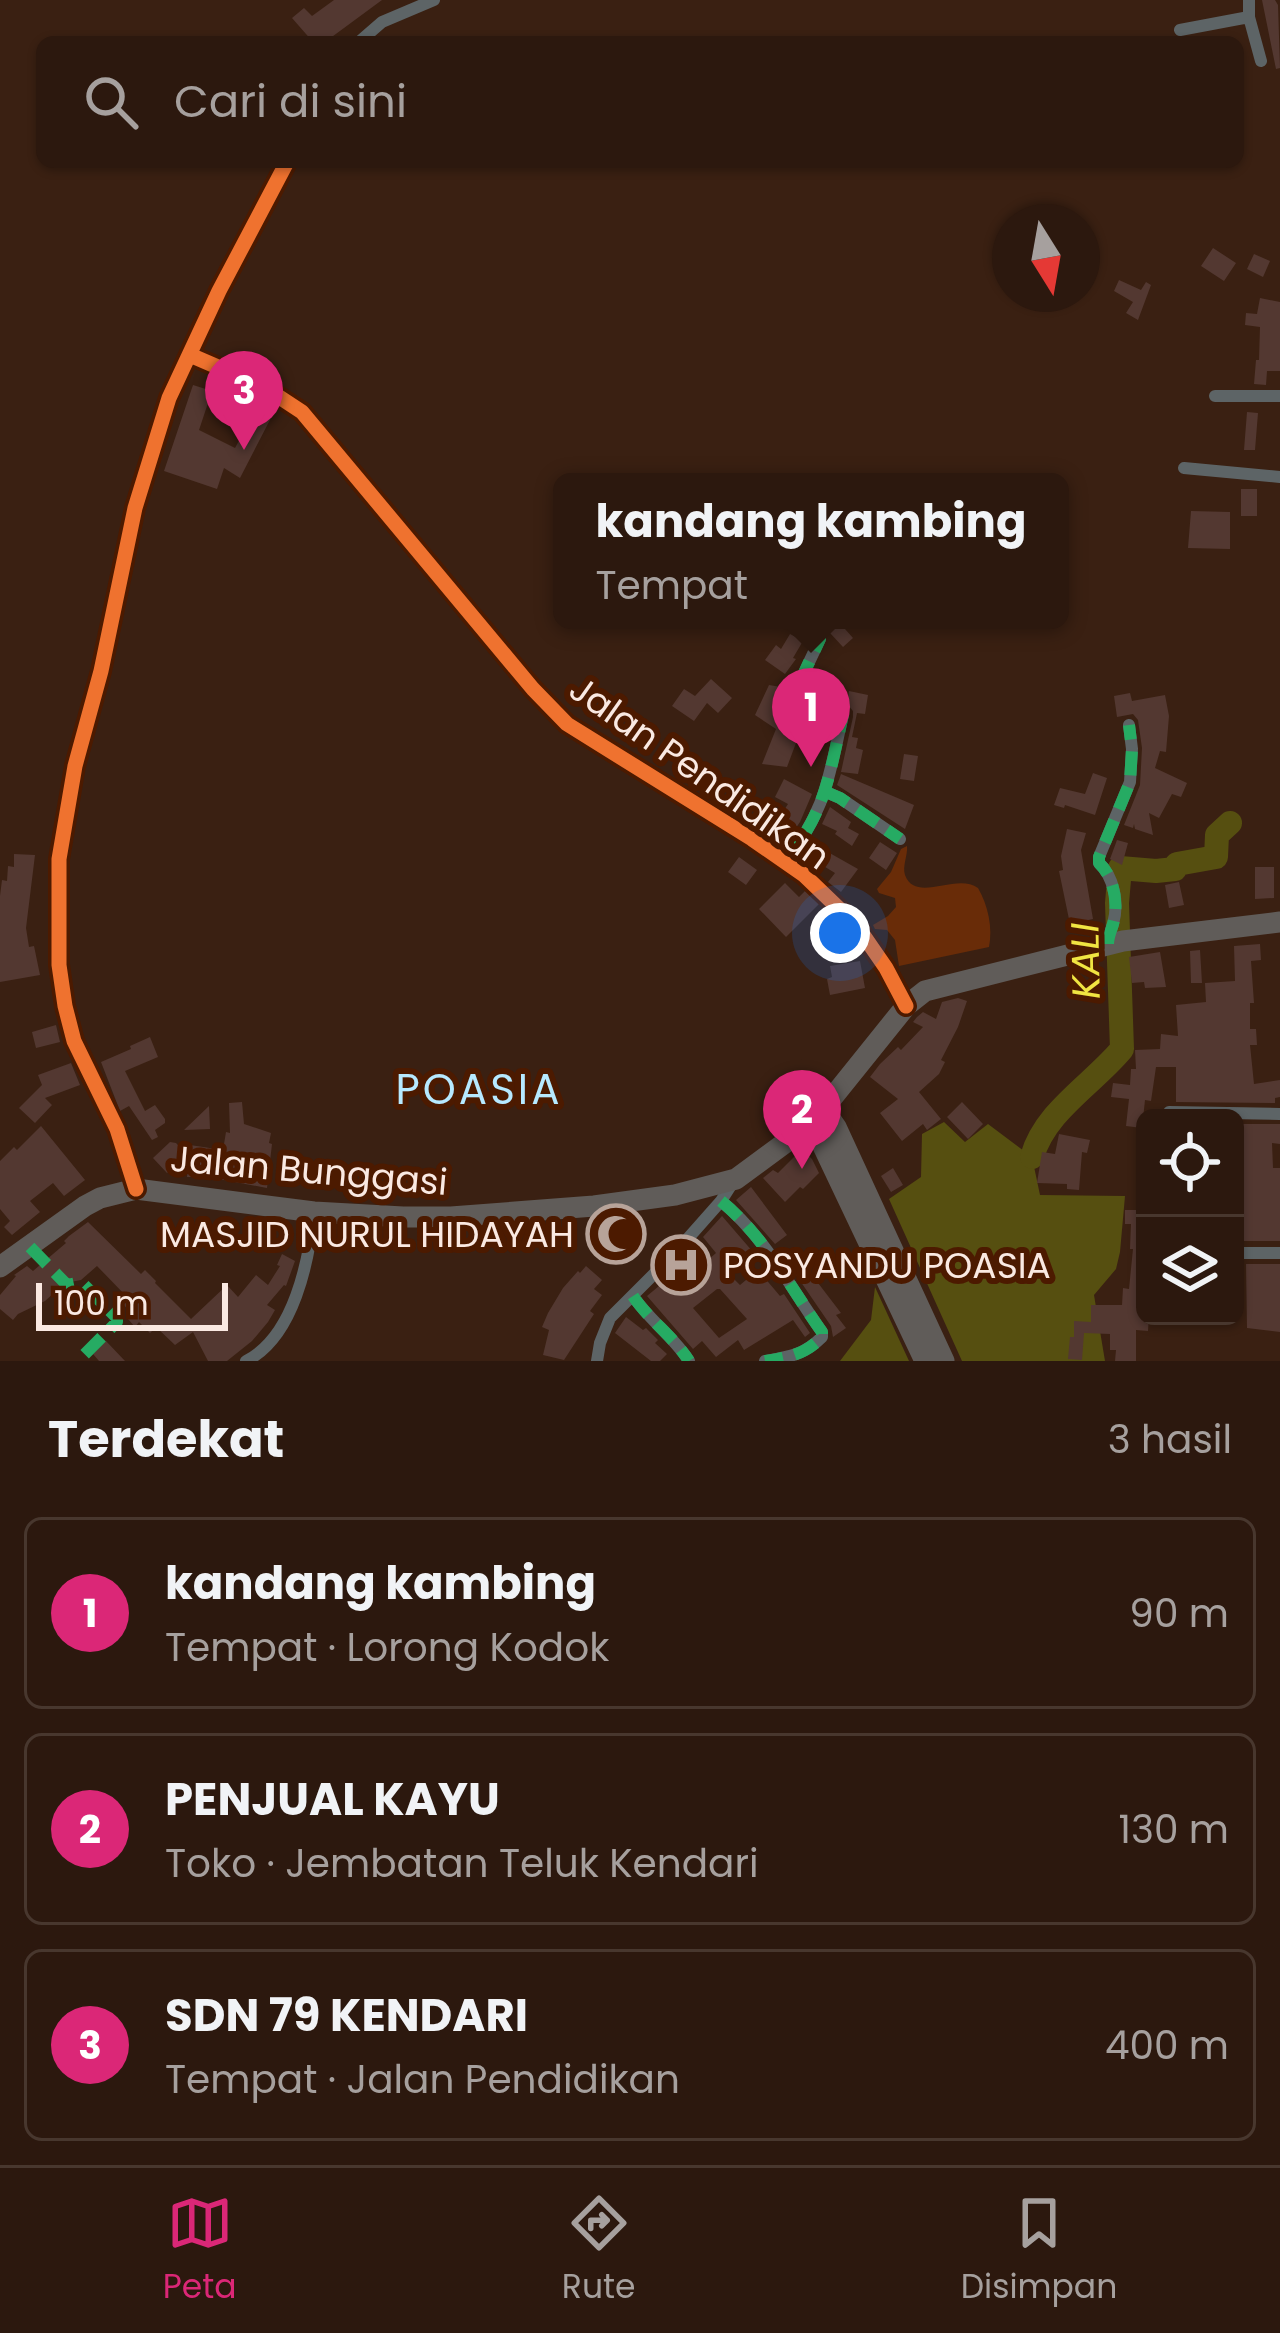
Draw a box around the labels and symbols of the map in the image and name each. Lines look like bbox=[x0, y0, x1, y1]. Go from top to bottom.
north arrow bbox=[992, 204, 1100, 312]
pin: 3 bbox=[205, 351, 283, 450]
street label: Jalan Pendidikan bbox=[559, 663, 840, 882]
pin: 1 bbox=[772, 668, 850, 767]
your location bbox=[810, 903, 870, 963]
water label: KALI bbox=[1057, 922, 1114, 1000]
district label: POASIA bbox=[396, 1060, 562, 1119]
pin: 2 bbox=[763, 1070, 841, 1169]
street label: Jalan Bunggasi bbox=[168, 1133, 450, 1208]
mosque icon: MASJID NURUL HIDAYAH bbox=[585, 1203, 647, 1265]
place label: MASJID NURUL HIDAYAH bbox=[160, 1209, 574, 1260]
hospital icon: POSYANDU POASIA bbox=[650, 1234, 712, 1296]
place label: POSYANDU POASIA bbox=[723, 1240, 1051, 1291]
scale bar bbox=[36, 1277, 228, 1330]

